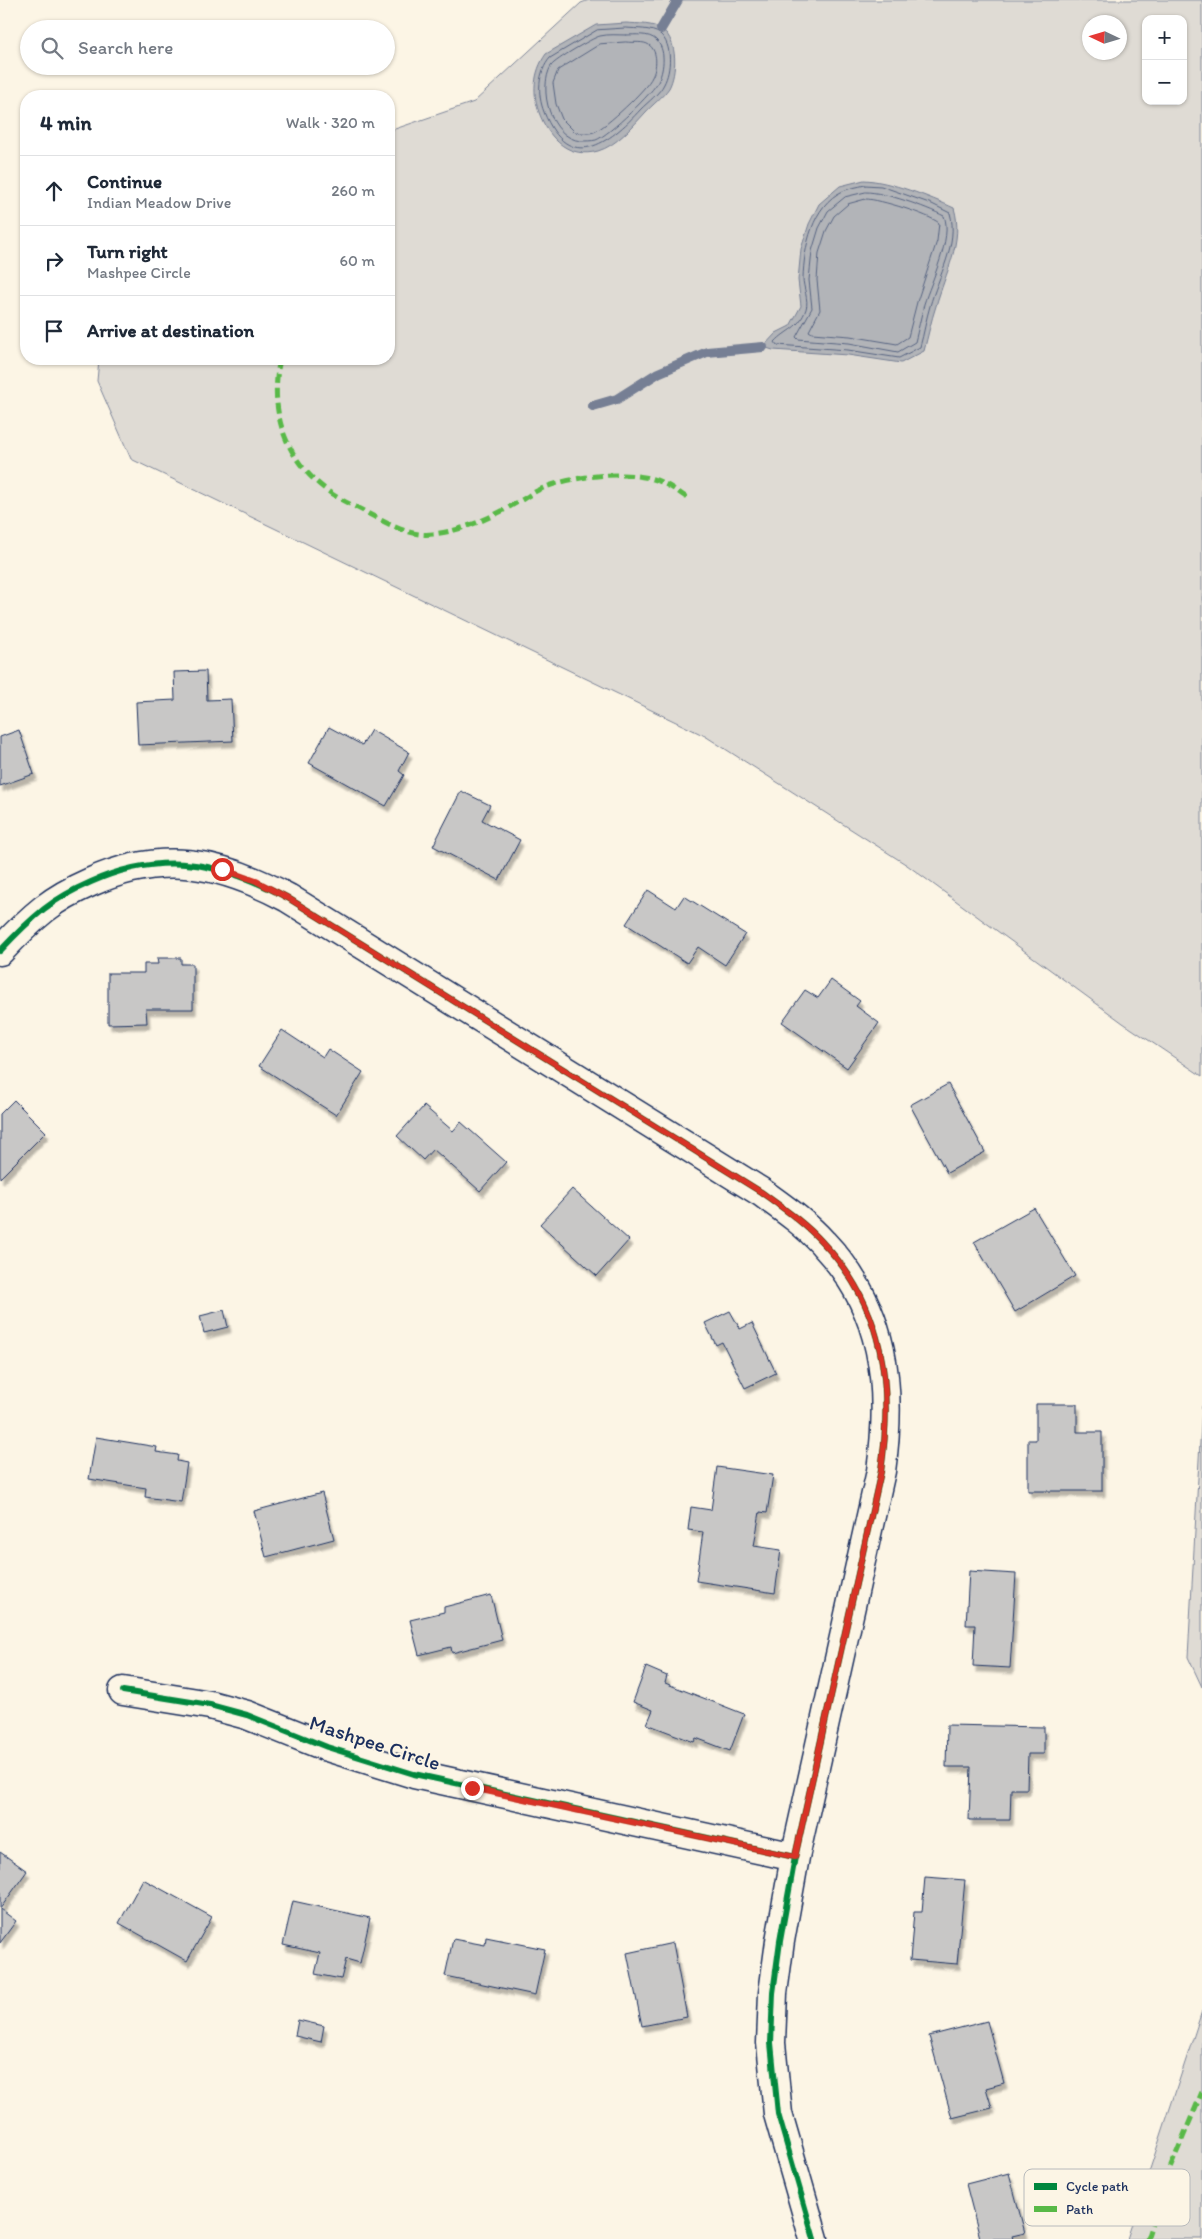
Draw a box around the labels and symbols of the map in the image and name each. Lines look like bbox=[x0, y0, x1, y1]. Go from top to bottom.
north arrow bbox=[1082, 15, 1127, 60]
route start bbox=[211, 858, 234, 881]
street label: Mashpee Circle bbox=[307, 1710, 444, 1775]
route end bbox=[461, 1777, 484, 1800]
legend bbox=[1024, 2169, 1190, 2226]
text: Cycle path bbox=[1066, 2178, 1129, 2195]
text: Path bbox=[1066, 2201, 1093, 2218]

